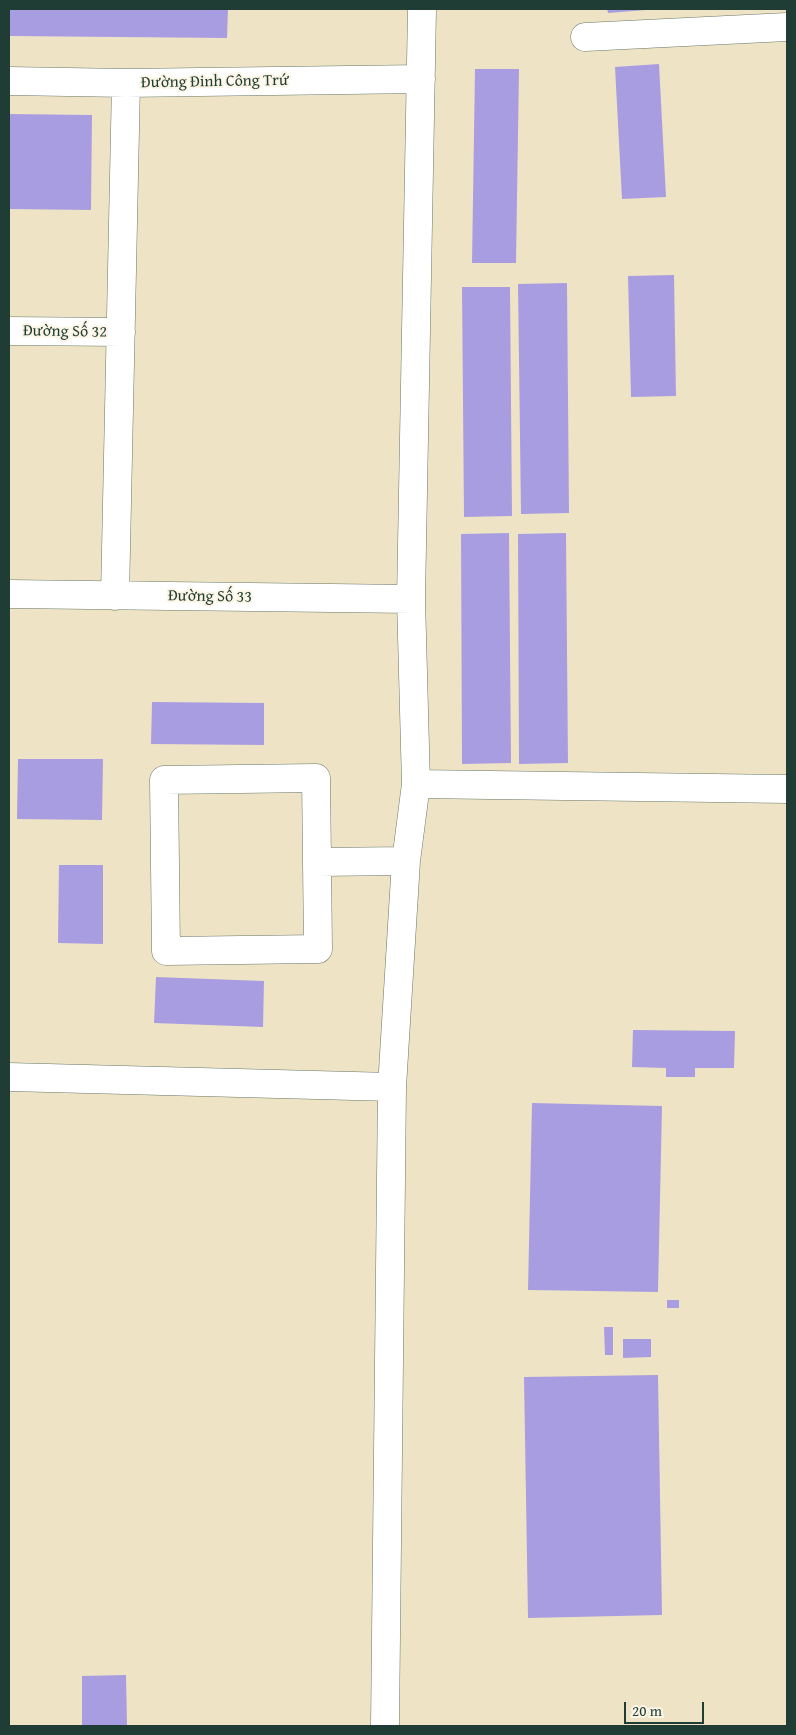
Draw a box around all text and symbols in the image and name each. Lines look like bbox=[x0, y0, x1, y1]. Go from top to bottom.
street label: Đường Đinh Công Trứ bbox=[141, 71, 289, 93]
street label: Đường Số 32 bbox=[23, 322, 107, 342]
street label: Đường Số 33 bbox=[168, 587, 252, 607]
scale bar bbox=[626, 1692, 706, 1724]
text: 20 m bbox=[632, 1700, 662, 1721]

